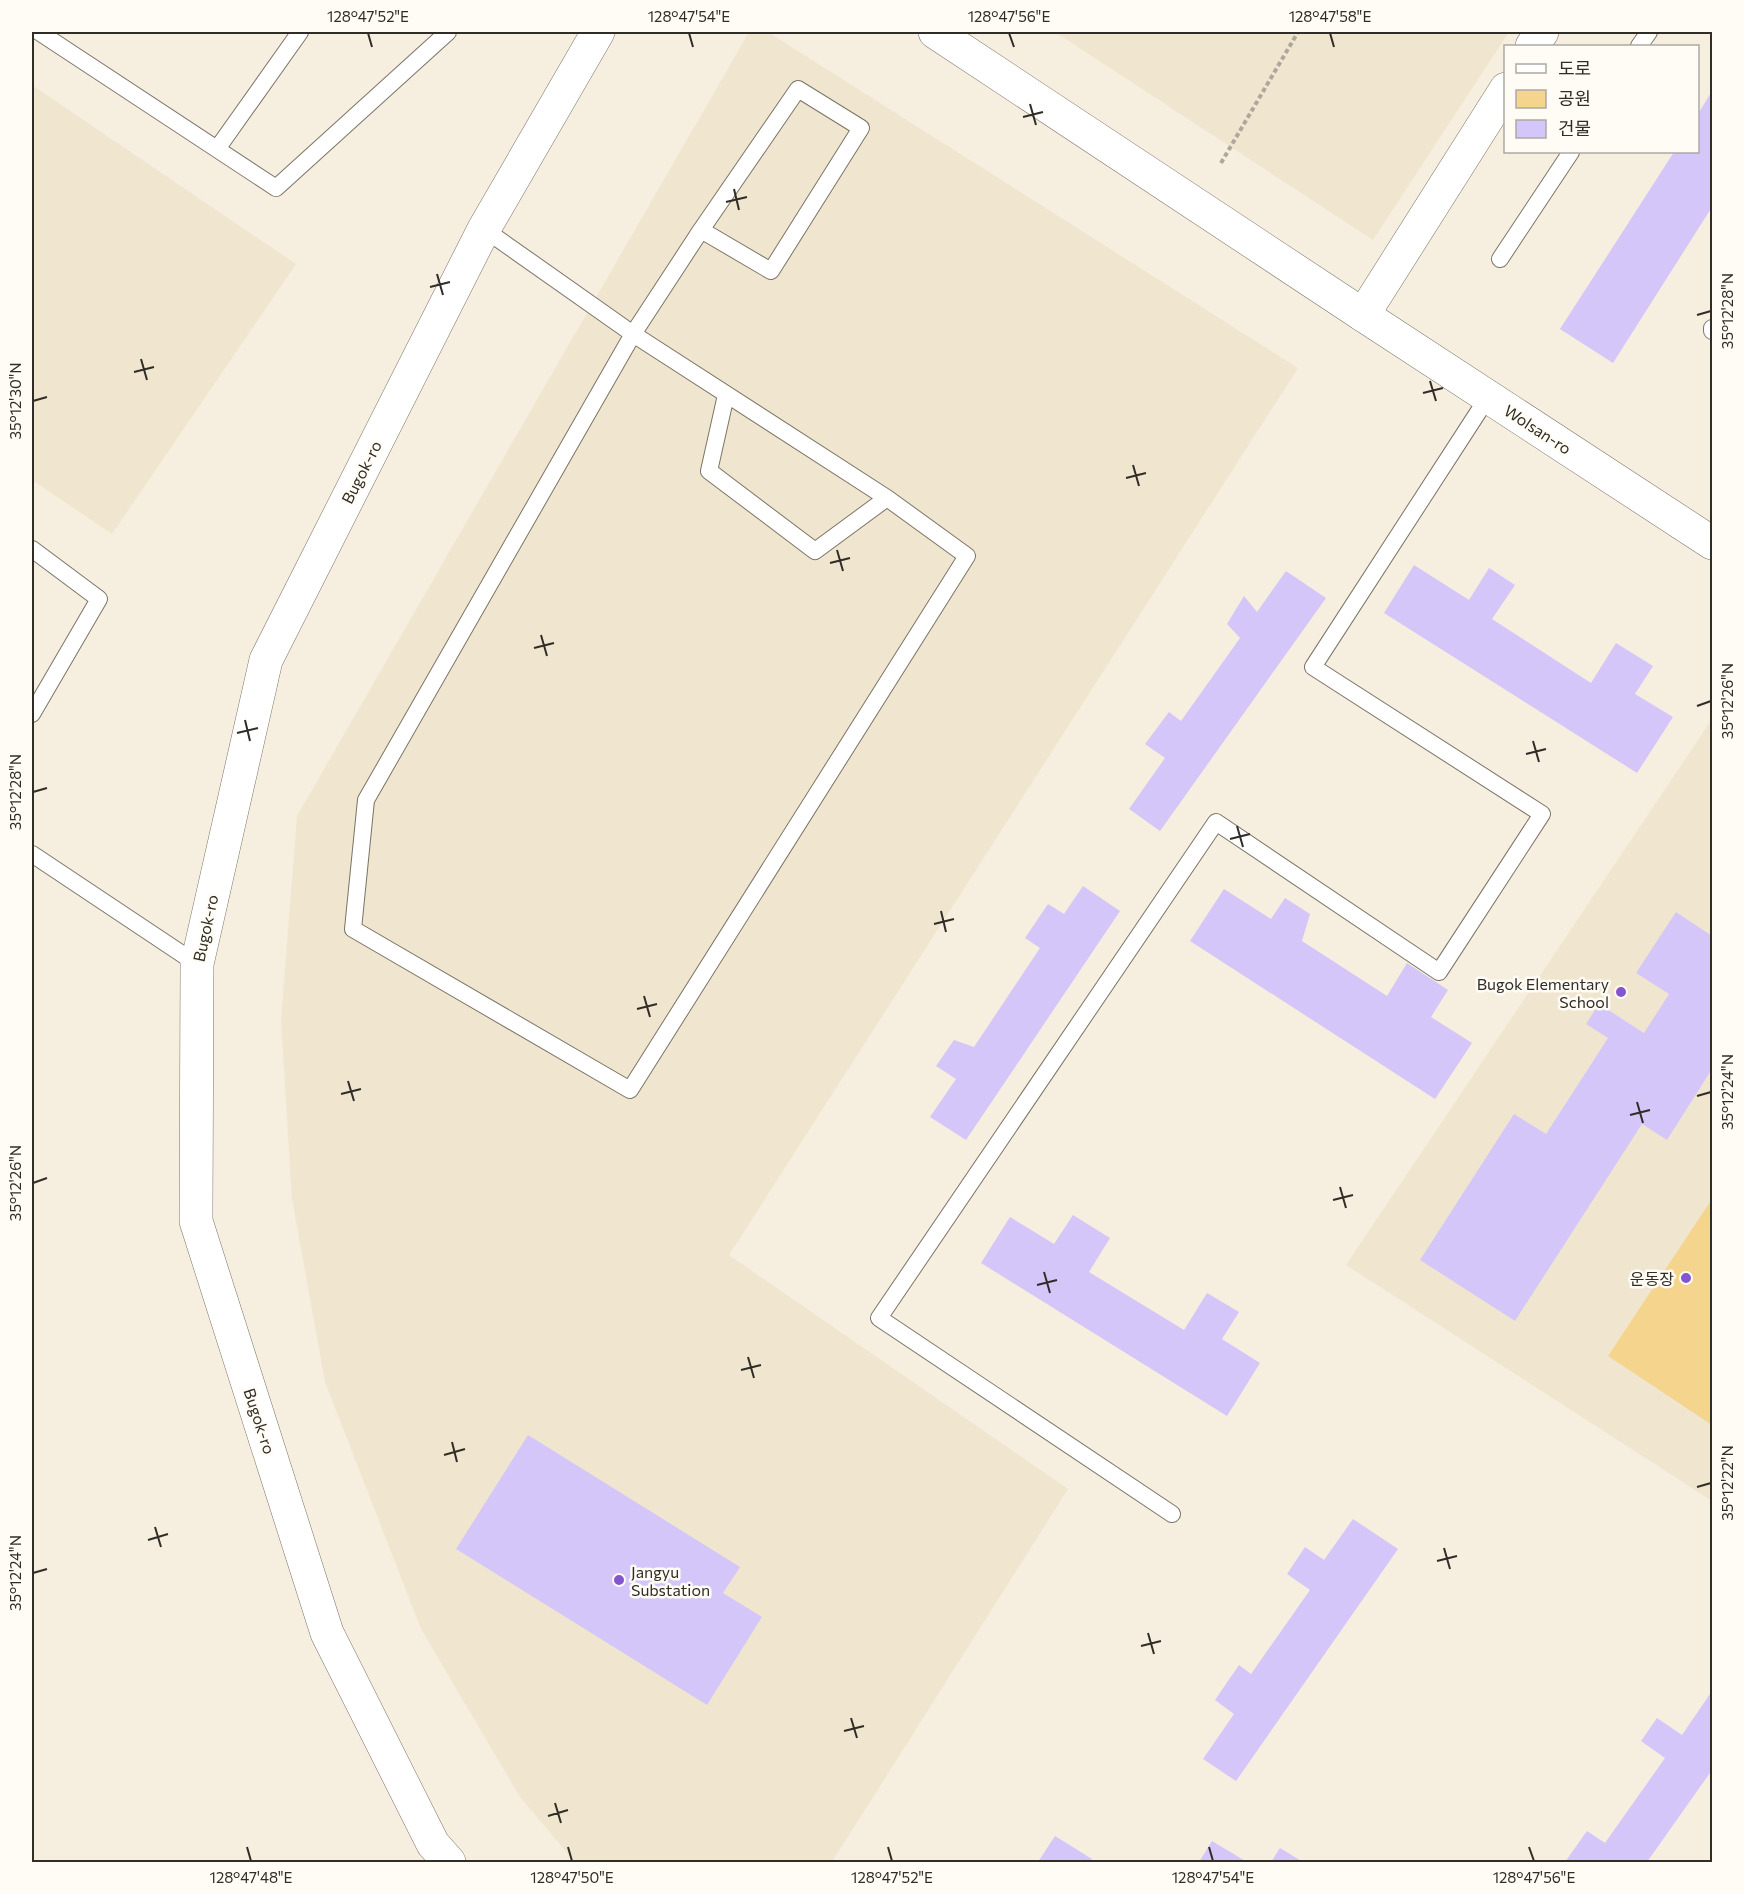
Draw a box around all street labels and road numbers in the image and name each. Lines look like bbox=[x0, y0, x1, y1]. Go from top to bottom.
street label: Wolsan-ro bbox=[1501, 400, 1575, 458]
street label: Bugok-ro bbox=[337, 437, 385, 507]
street label: Bugok-ro bbox=[189, 893, 221, 963]
street label: Bugok-ro bbox=[240, 1386, 280, 1456]

